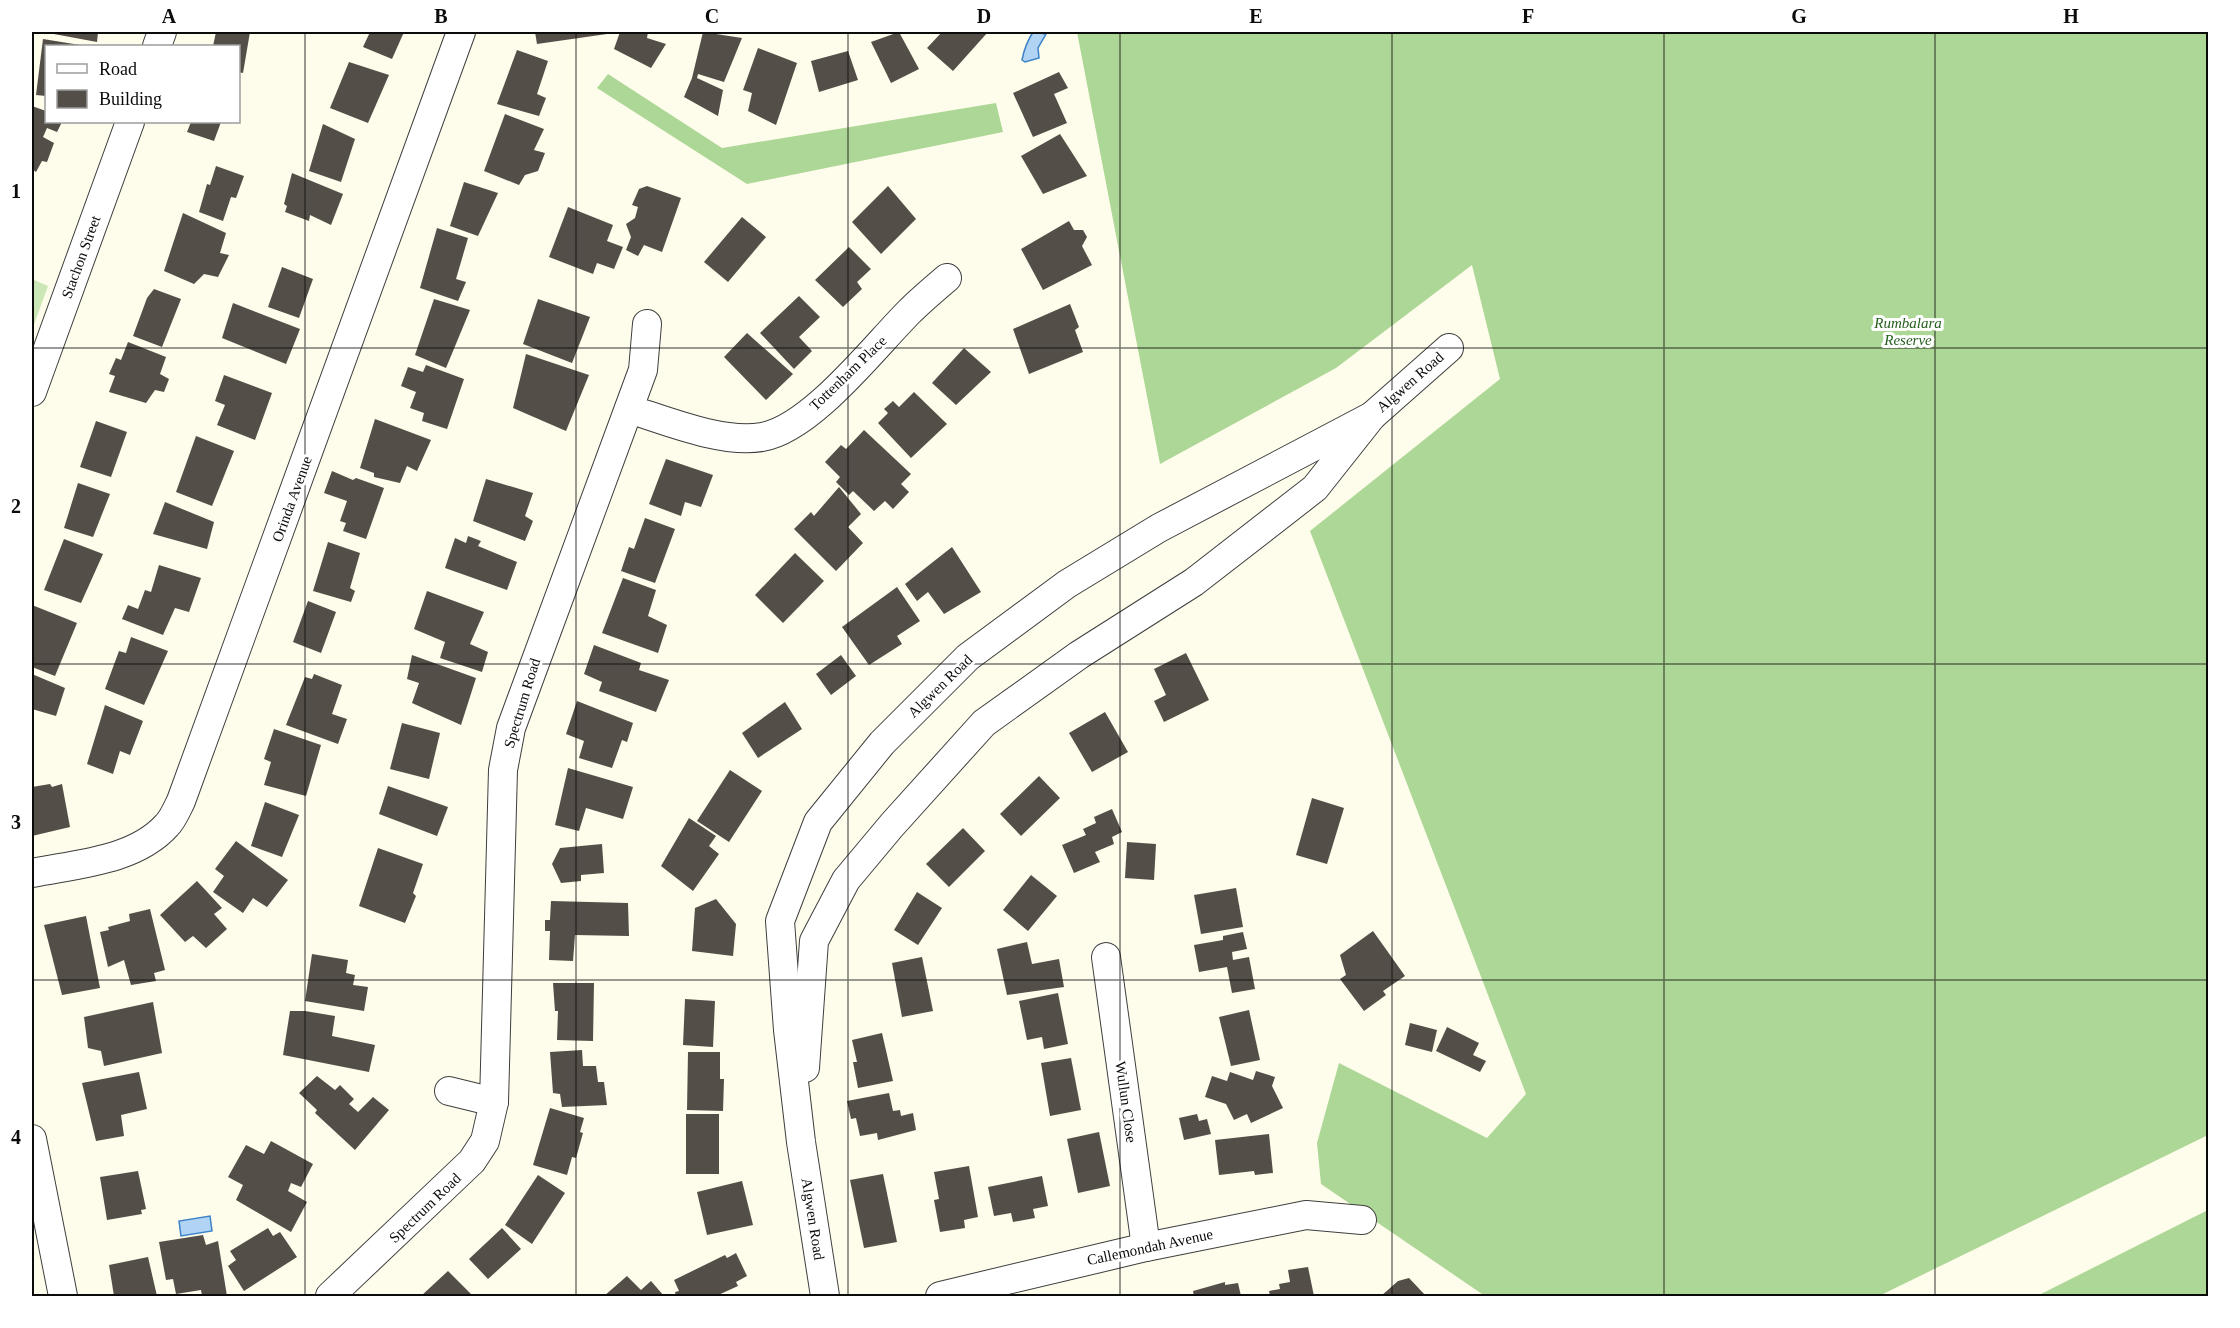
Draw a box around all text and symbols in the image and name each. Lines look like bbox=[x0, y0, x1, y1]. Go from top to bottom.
text: A bbox=[162, 5, 177, 27]
text: B bbox=[434, 5, 448, 27]
text: C bbox=[705, 5, 719, 27]
text: D bbox=[977, 5, 991, 27]
text: E bbox=[1249, 5, 1263, 27]
text: F bbox=[1522, 5, 1534, 27]
text: G bbox=[1791, 5, 1807, 27]
text: H bbox=[2063, 5, 2079, 27]
legend bbox=[45, 45, 240, 123]
text: Road bbox=[99, 59, 137, 79]
text: Building bbox=[99, 89, 162, 109]
text: 1 bbox=[11, 180, 21, 202]
street label: Stachon Street bbox=[59, 213, 104, 301]
park label: Rumbalara Reserve bbox=[1873, 315, 1942, 348]
street label: Tottenham Place bbox=[806, 332, 890, 414]
street label: Algwen Road bbox=[1373, 348, 1447, 415]
street label: Orinda Avenue bbox=[269, 454, 315, 544]
text: 2 bbox=[11, 495, 21, 517]
street label: Algwen Road bbox=[905, 651, 976, 721]
street label: Spectrum Road bbox=[501, 656, 543, 750]
text: 3 bbox=[11, 811, 21, 833]
street label: Wullun Close bbox=[1112, 1060, 1140, 1144]
text: 4 bbox=[11, 1126, 21, 1148]
street label: Spectrum Road bbox=[386, 1170, 464, 1246]
street label: Algwen Road bbox=[799, 1177, 827, 1262]
street label: Callemondah Avenue bbox=[1086, 1226, 1215, 1268]

